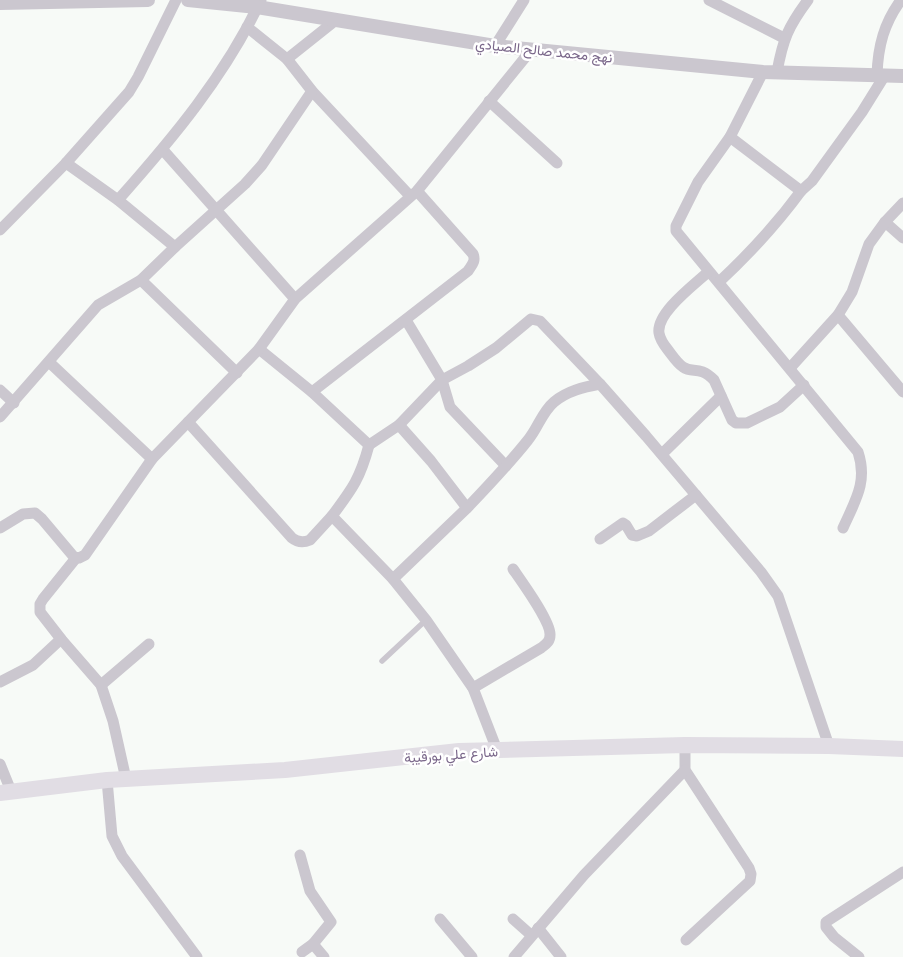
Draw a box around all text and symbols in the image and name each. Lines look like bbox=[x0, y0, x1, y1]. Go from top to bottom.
street label: نهج محمد صالح الصيادي bbox=[474, 33, 613, 70]
street label: شارع علي بورقيبة bbox=[403, 741, 499, 770]

